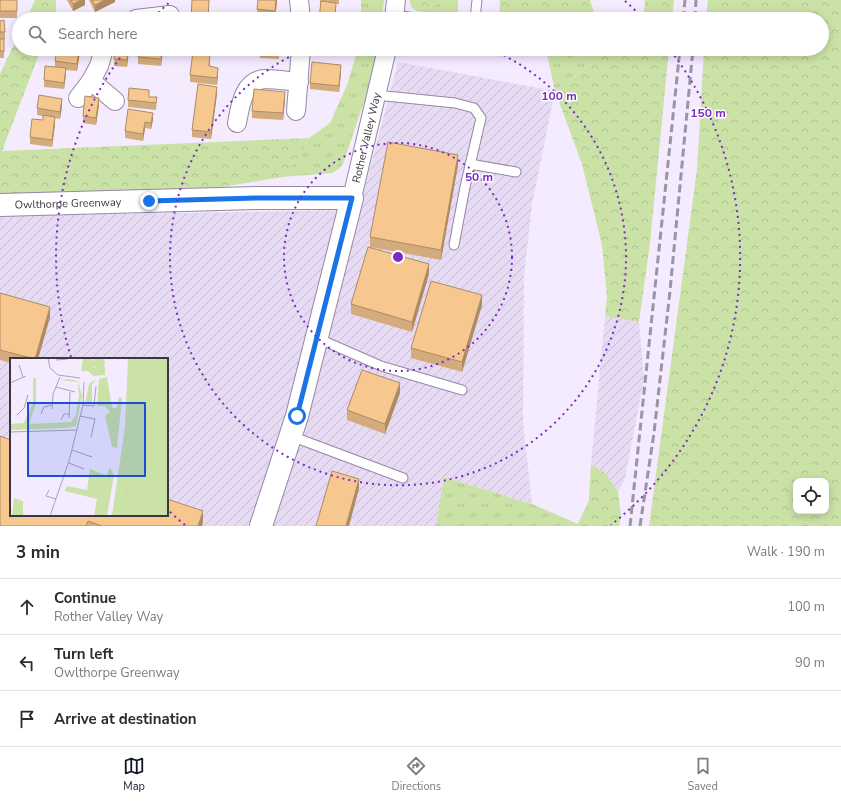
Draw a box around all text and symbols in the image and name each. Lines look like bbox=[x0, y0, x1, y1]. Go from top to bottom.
search box bbox=[12, 12, 829, 56]
icon: search bbox=[26, 23, 48, 45]
text: Search here bbox=[58, 24, 138, 44]
text: 100 m bbox=[541, 88, 577, 104]
street label: Rother Valley Way bbox=[348, 91, 384, 184]
text: 150 m bbox=[690, 105, 726, 121]
text: 50 m bbox=[465, 169, 493, 185]
route end bbox=[140, 192, 158, 210]
street label: Owlthorpe Greenway bbox=[15, 194, 122, 212]
centre of rings bbox=[391, 250, 405, 264]
inset map bbox=[10, 358, 168, 516]
route start bbox=[288, 407, 306, 425]
map controls bbox=[793, 478, 829, 514]
button: locate bbox=[793, 478, 829, 514]
text: 3 min bbox=[16, 541, 60, 564]
text: Walk · 190 m bbox=[747, 543, 825, 561]
text: Continue bbox=[54, 588, 116, 608]
icon: ahead bbox=[16, 596, 38, 618]
text: 100 m bbox=[787, 598, 825, 616]
text: Rother Valley Way bbox=[54, 608, 163, 626]
text: Turn left bbox=[54, 644, 113, 664]
icon: left bbox=[16, 652, 38, 674]
text: 90 m bbox=[795, 654, 825, 672]
text: Owlthorpe Greenway bbox=[54, 664, 180, 682]
icon: arrive bbox=[16, 708, 38, 730]
text: Arrive at destination bbox=[54, 709, 197, 729]
tab: Map bbox=[123, 755, 145, 794]
tab: Directions bbox=[391, 755, 441, 794]
tab: Saved bbox=[687, 755, 718, 794]

